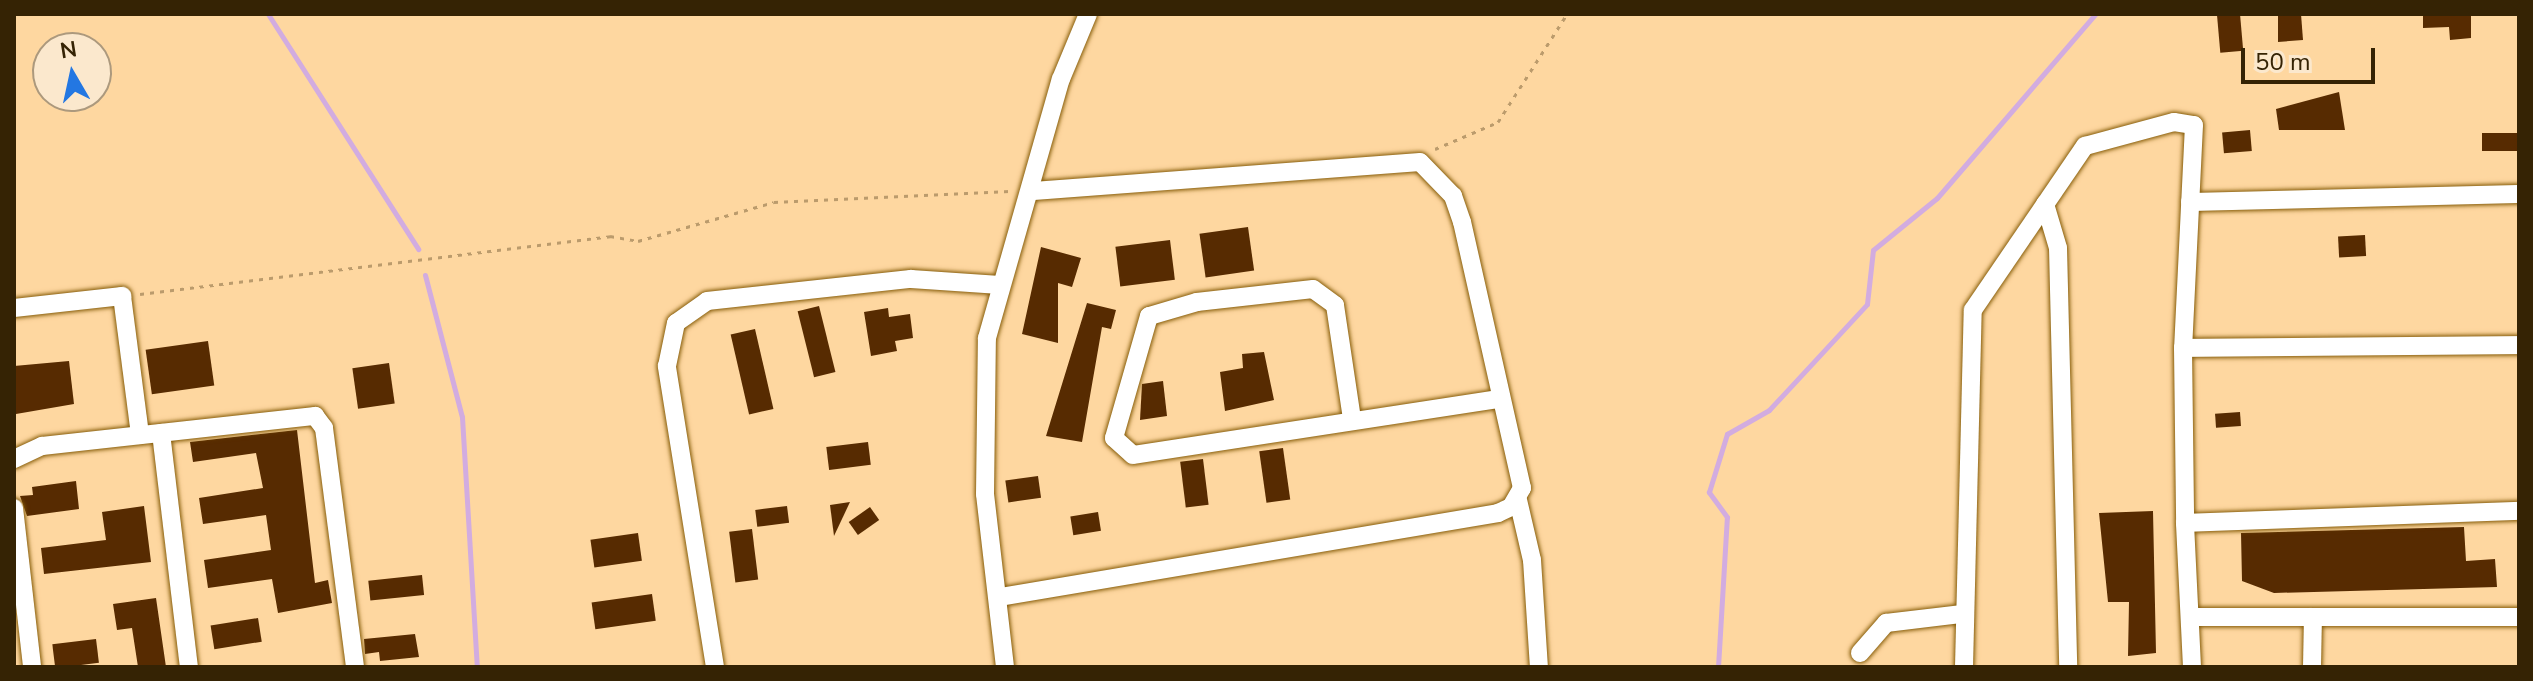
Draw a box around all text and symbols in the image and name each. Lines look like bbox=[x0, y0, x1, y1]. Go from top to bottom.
north arrow bbox=[32, 32, 112, 112]
scale bar bbox=[2245, 32, 2379, 82]
text: N bbox=[58, 34, 79, 66]
text: 50 m bbox=[2255, 46, 2311, 78]

